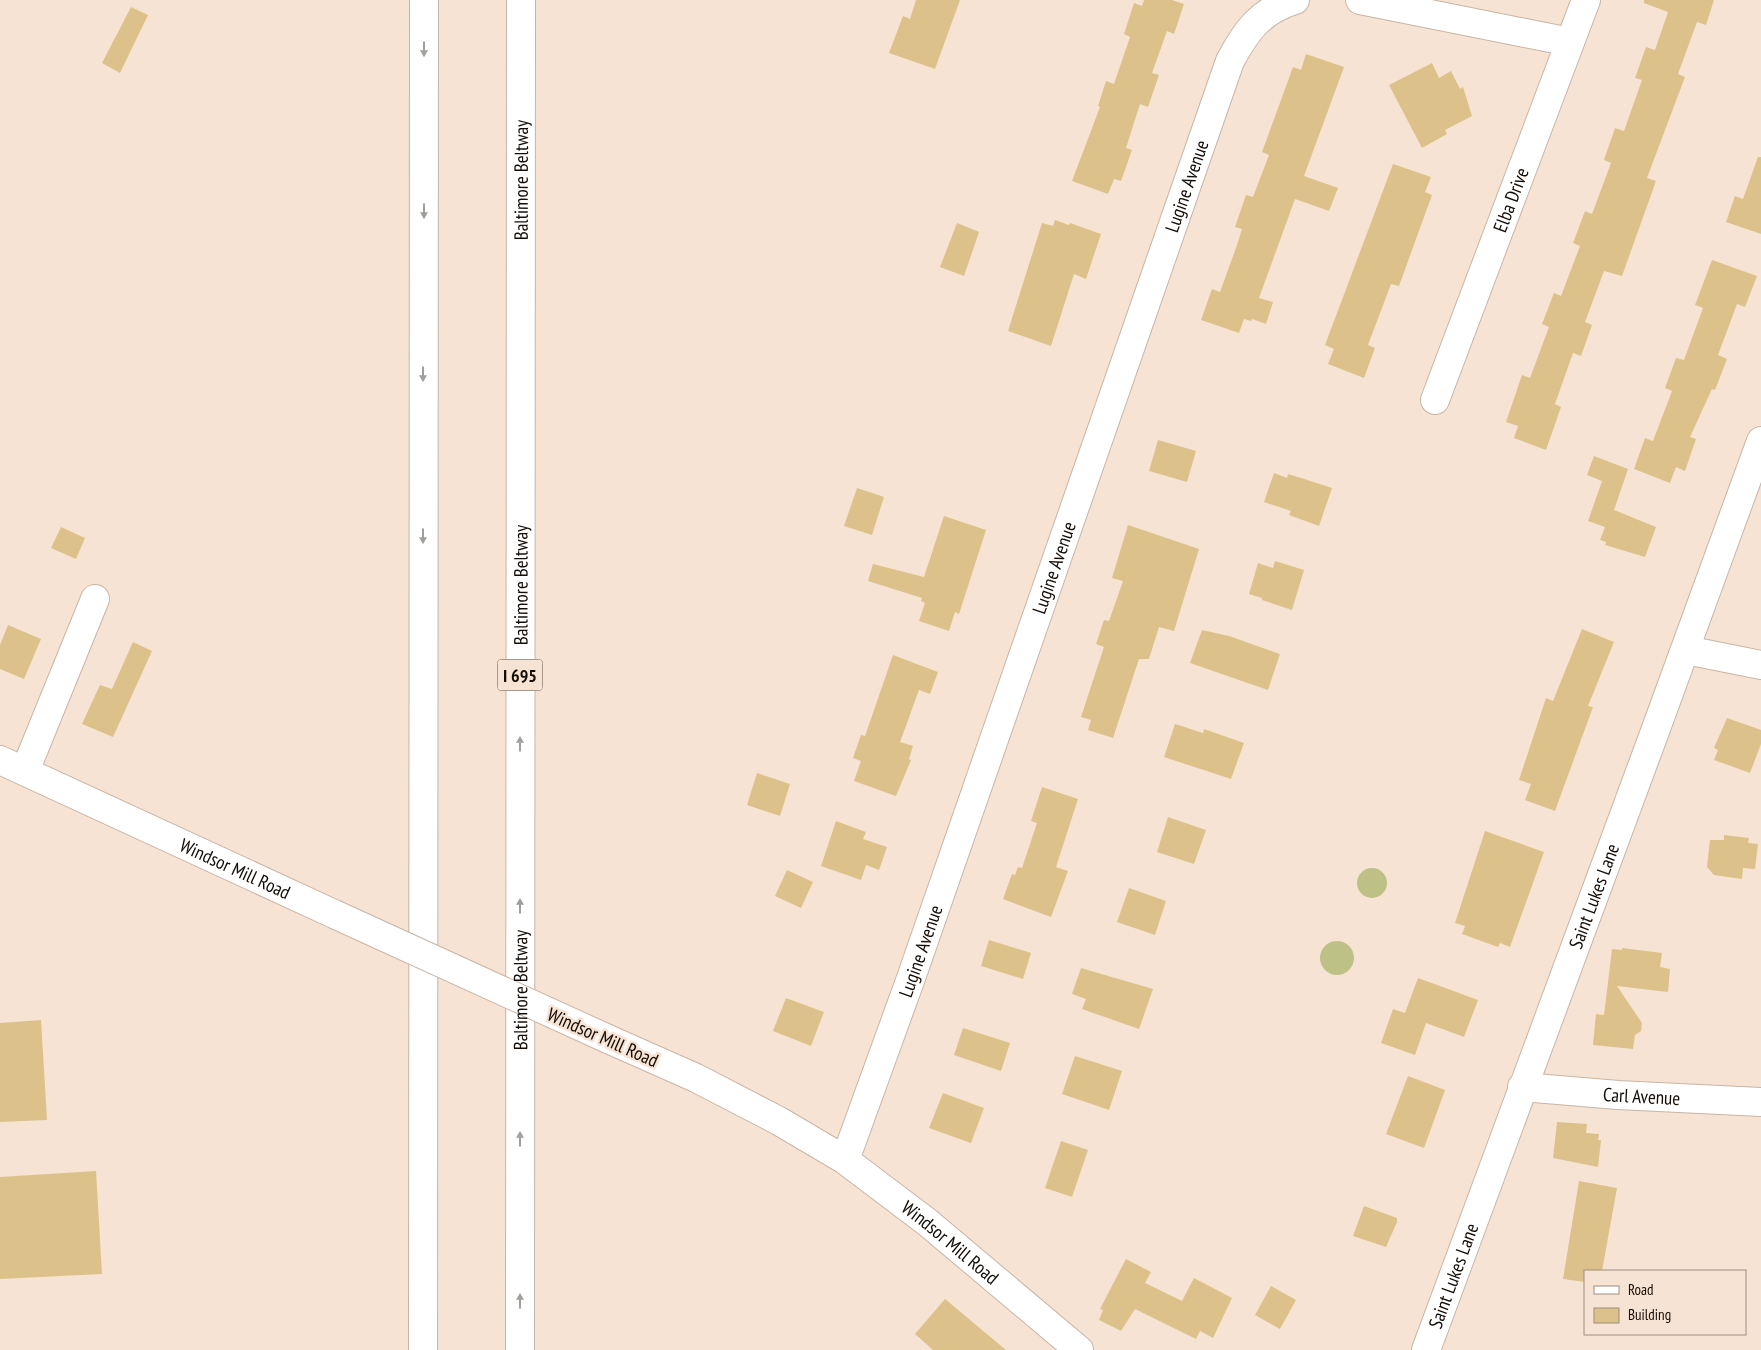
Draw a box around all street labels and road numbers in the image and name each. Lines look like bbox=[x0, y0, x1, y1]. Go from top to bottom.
street label: Baltimore Beltway bbox=[509, 119, 533, 240]
street label: Lugine Avenue bbox=[1159, 137, 1214, 235]
street label: Elba Drive bbox=[1488, 164, 1534, 235]
street label: Lugine Avenue bbox=[1027, 518, 1081, 617]
street label: Baltimore Beltway bbox=[509, 524, 533, 645]
road number: I 695 bbox=[498, 660, 542, 690]
street label: Windsor Mill Road bbox=[176, 833, 294, 904]
street label: Saint Lukes Lane bbox=[1563, 840, 1624, 952]
street label: Lugine Avenue bbox=[893, 902, 947, 1001]
street label: Baltimore Beltway bbox=[508, 929, 532, 1050]
street label: Windsor Mill Road bbox=[544, 1002, 662, 1072]
street label: Carl Avenue bbox=[1602, 1082, 1681, 1110]
street label: Windsor Mill Road bbox=[897, 1195, 1004, 1289]
street label: Saint Lukes Lane bbox=[1423, 1220, 1483, 1332]

